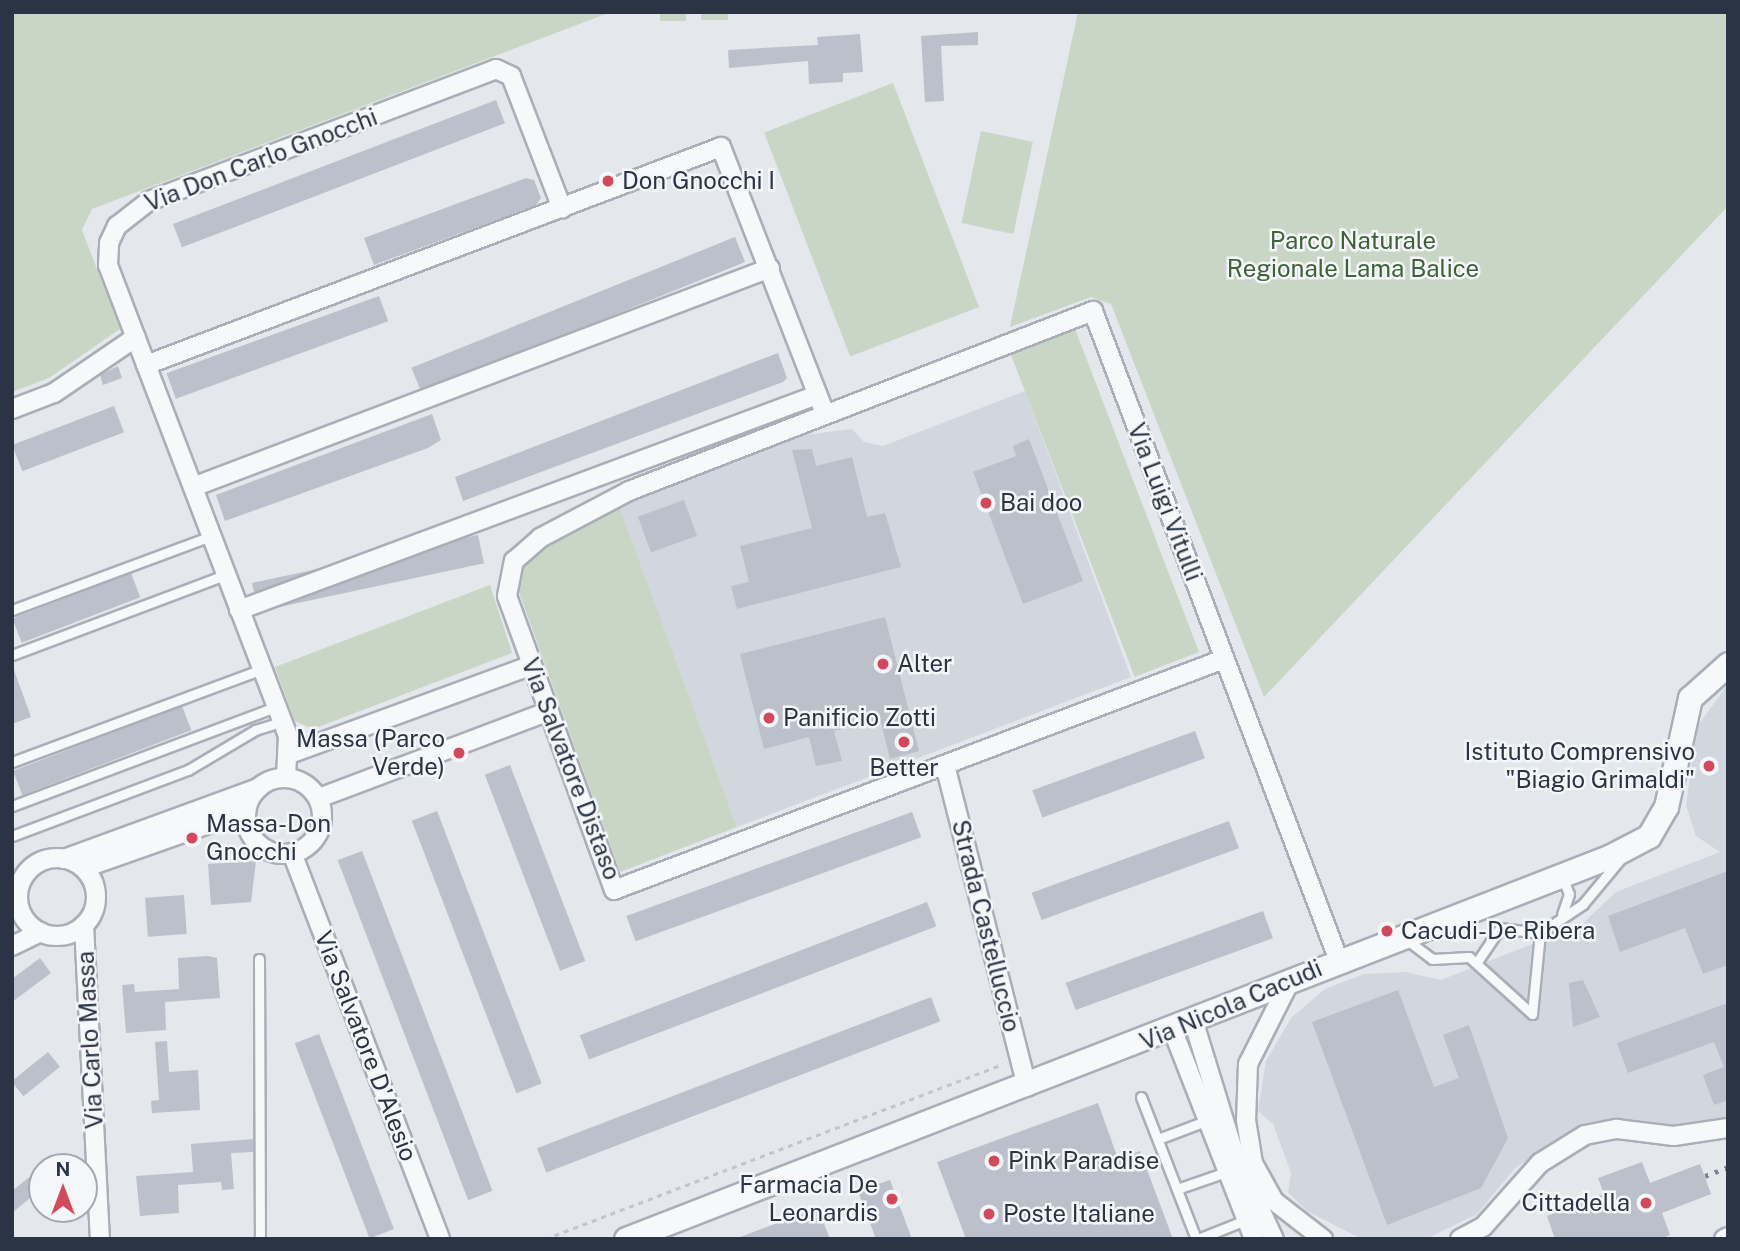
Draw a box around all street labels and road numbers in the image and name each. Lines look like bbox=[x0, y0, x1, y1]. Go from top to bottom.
street label: Via Don Carlo Gnocchi bbox=[141, 102, 381, 218]
street label: Via Luigi Vitulli bbox=[1122, 419, 1208, 585]
street label: Via Salvatore Distaso bbox=[515, 654, 627, 884]
street label: Strada Castelluccio bbox=[946, 817, 1026, 1035]
street label: Via Salvatore D'Alesio bbox=[309, 927, 423, 1165]
street label: Via Carlo Massa bbox=[71, 950, 109, 1130]
street label: Via Nicola Cacudi bbox=[1136, 954, 1326, 1056]

